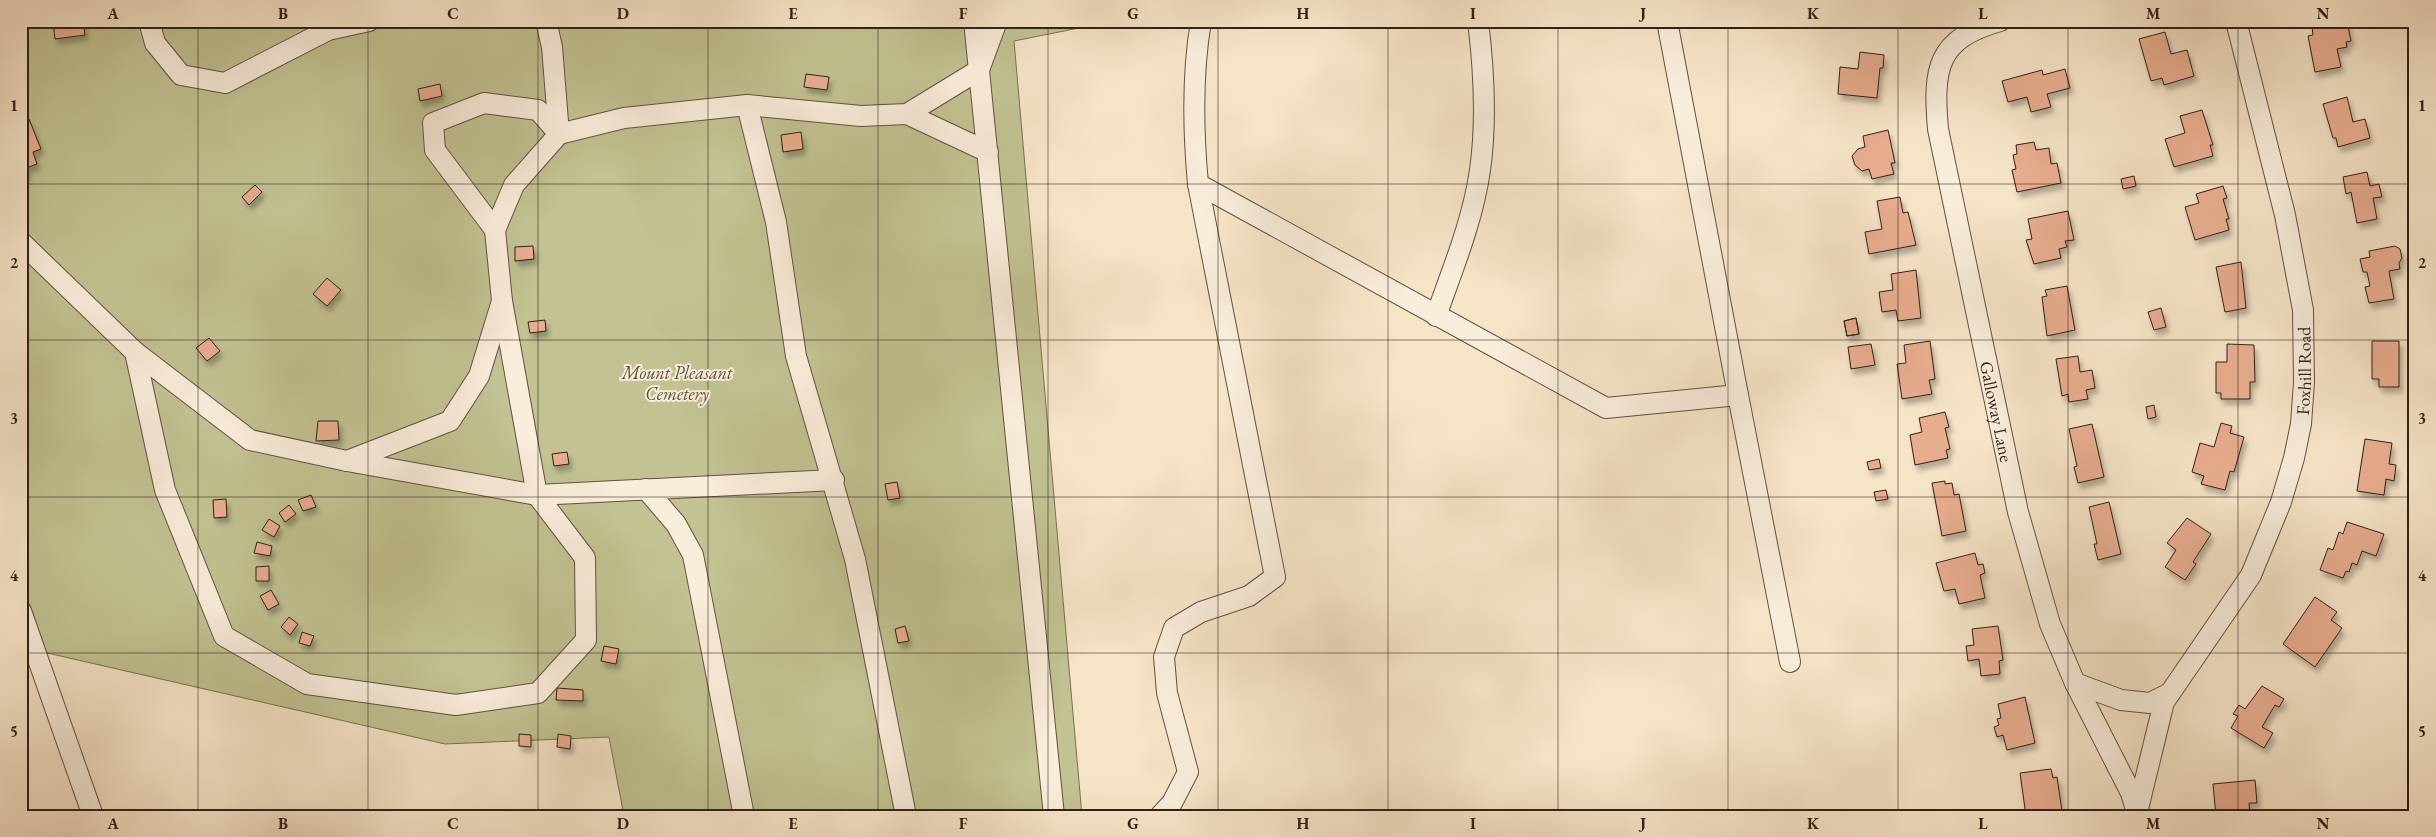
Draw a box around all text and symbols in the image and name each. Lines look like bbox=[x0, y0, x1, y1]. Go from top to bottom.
text: A bbox=[106, 3, 119, 24]
text: B bbox=[278, 3, 288, 24]
text: C bbox=[447, 3, 459, 24]
text: D bbox=[617, 3, 629, 24]
text: E bbox=[788, 3, 798, 24]
text: F bbox=[959, 3, 968, 24]
text: G bbox=[1127, 3, 1139, 24]
text: H bbox=[1297, 3, 1310, 24]
text: I bbox=[1470, 3, 1476, 24]
text: J bbox=[1638, 3, 1646, 24]
text: K bbox=[1807, 3, 1820, 24]
text: L bbox=[1978, 3, 1988, 24]
text: M bbox=[2146, 3, 2161, 24]
text: N bbox=[2317, 3, 2330, 24]
text: 1 bbox=[10, 95, 18, 116]
text: 1 bbox=[2418, 95, 2426, 116]
text: 2 bbox=[10, 252, 19, 273]
text: 2 bbox=[2418, 252, 2427, 273]
street label: Foxhill Road bbox=[2290, 326, 2316, 416]
street label: Galloway Lane bbox=[1975, 359, 2019, 464]
park label: Mount Pleasant Cemetery bbox=[621, 361, 733, 406]
text: 3 bbox=[10, 408, 18, 429]
text: 3 bbox=[2418, 408, 2426, 429]
text: 4 bbox=[10, 565, 19, 586]
text: 4 bbox=[2418, 565, 2427, 586]
text: 5 bbox=[10, 721, 18, 742]
text: 5 bbox=[2418, 721, 2426, 742]
text: A bbox=[106, 813, 119, 834]
text: B bbox=[278, 813, 288, 834]
text: C bbox=[447, 813, 459, 834]
text: D bbox=[617, 813, 629, 834]
text: E bbox=[788, 813, 798, 834]
text: F bbox=[959, 813, 968, 834]
text: G bbox=[1127, 813, 1139, 834]
text: H bbox=[1297, 813, 1310, 834]
text: I bbox=[1470, 813, 1476, 834]
text: J bbox=[1638, 813, 1646, 834]
text: K bbox=[1807, 813, 1820, 834]
text: L bbox=[1978, 813, 1988, 834]
text: M bbox=[2146, 813, 2161, 834]
text: N bbox=[2317, 813, 2330, 834]

